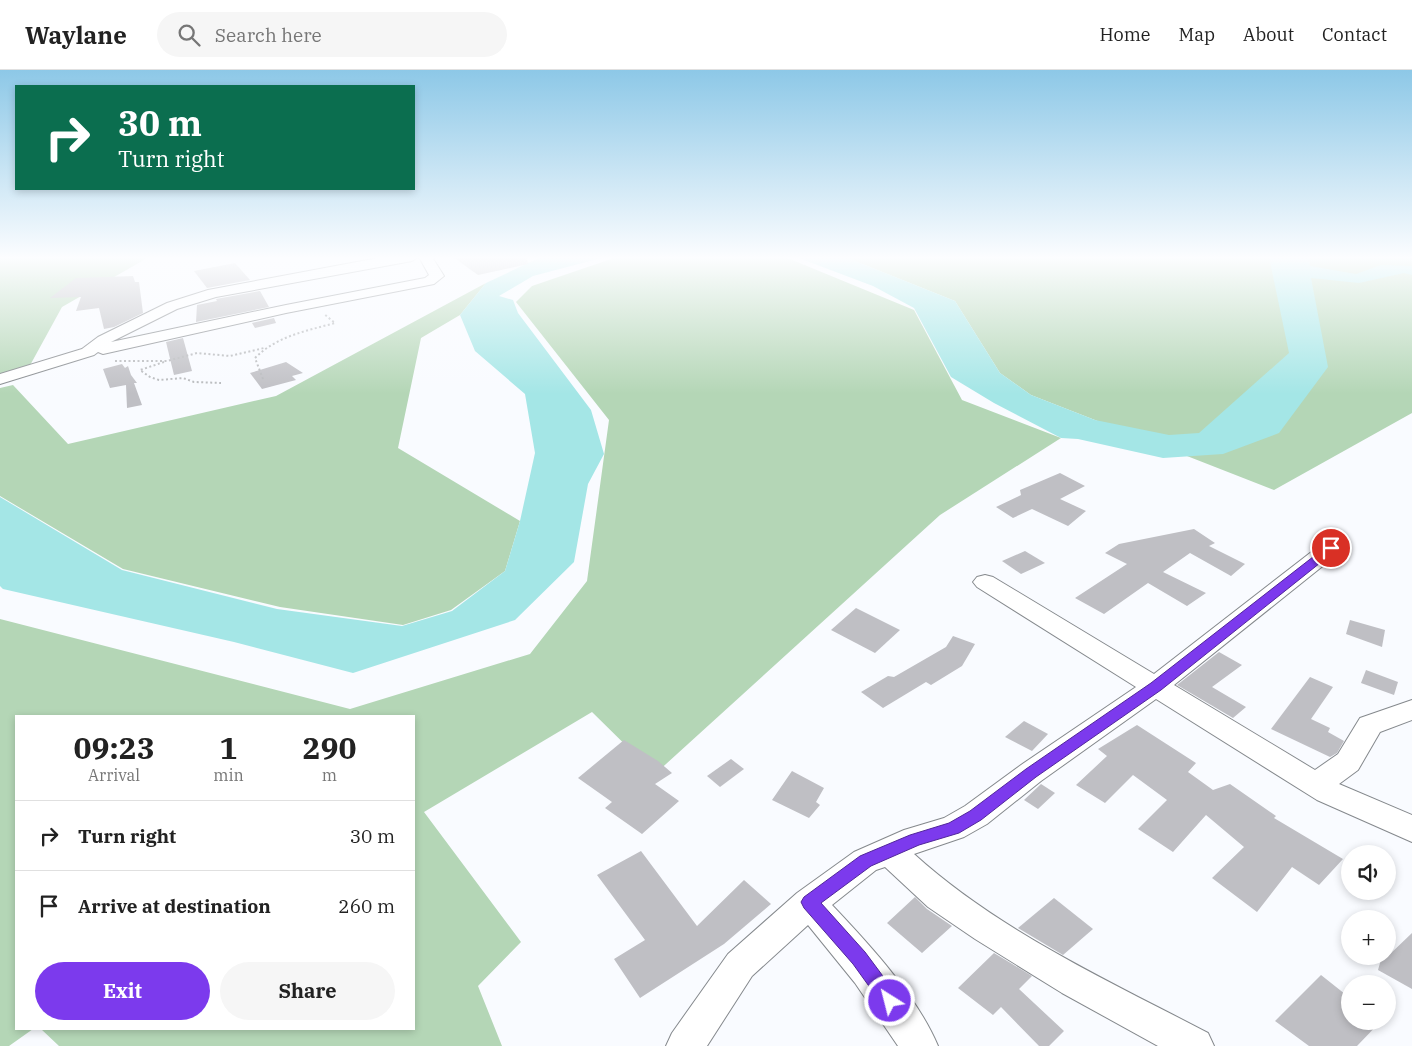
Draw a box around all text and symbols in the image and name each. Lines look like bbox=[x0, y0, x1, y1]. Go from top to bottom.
search box bbox=[157, 12, 507, 57]
text: Waylane bbox=[25, 19, 127, 51]
icon: search bbox=[175, 21, 203, 49]
text: Search here bbox=[215, 23, 322, 47]
text: Home bbox=[1099, 23, 1151, 46]
text: Map bbox=[1179, 23, 1215, 46]
text: About bbox=[1243, 23, 1294, 46]
text: Contact bbox=[1322, 23, 1387, 46]
text: 30 m bbox=[118, 100, 202, 146]
icon: right bbox=[35, 105, 100, 170]
text: Turn right bbox=[118, 144, 225, 173]
pin bbox=[1310, 527, 1352, 569]
icon: arrive bbox=[1317, 534, 1345, 562]
text: 09:23 bbox=[74, 728, 155, 767]
text: 1 bbox=[220, 728, 238, 767]
text: 290 bbox=[302, 728, 356, 767]
text: Arrival bbox=[88, 765, 140, 785]
text: min bbox=[213, 765, 244, 785]
text: m bbox=[322, 765, 337, 785]
icon: right bbox=[35, 822, 63, 850]
text: Turn right bbox=[78, 824, 176, 848]
text: 30 m bbox=[350, 824, 395, 848]
map controls bbox=[1341, 845, 1396, 1030]
button: sound bbox=[1341, 845, 1396, 900]
icon: arrive bbox=[35, 892, 63, 920]
text: Arrive at destination bbox=[78, 894, 271, 918]
text: 260 m bbox=[338, 894, 395, 918]
button: + bbox=[1341, 910, 1396, 965]
button: Exit bbox=[35, 962, 210, 1020]
button: Share bbox=[220, 962, 395, 1020]
position arrow bbox=[863, 974, 915, 1026]
button: − bbox=[1341, 975, 1396, 1030]

